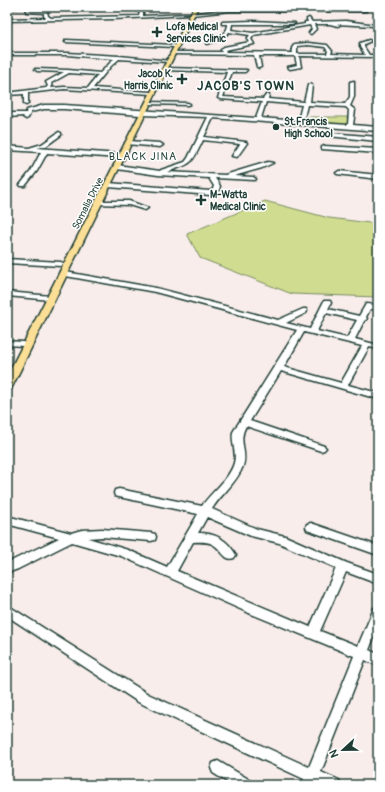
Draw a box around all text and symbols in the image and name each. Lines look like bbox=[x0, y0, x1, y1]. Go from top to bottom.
place label: Lofa Medical Services Clinic bbox=[166, 21, 226, 45]
marker: Lofa Medical Services Clinic bbox=[151, 26, 163, 38]
place label: Jacob K. Harris Clinic bbox=[124, 68, 173, 92]
marker: Jacob K. Harris Clinic bbox=[176, 73, 188, 85]
district label: JACOB'S TOWN bbox=[197, 78, 295, 94]
place label: St.Francis High School bbox=[284, 116, 333, 140]
marker: St.Francis High School bbox=[271, 122, 281, 132]
district label: BLACK JINA bbox=[109, 150, 177, 163]
street label: Somalia Drive bbox=[70, 175, 106, 231]
place label: M-Watta Medical Clinic bbox=[210, 189, 266, 213]
marker: M-Watta Medical Clinic bbox=[195, 194, 207, 206]
north arrow bbox=[323, 730, 363, 770]
text: N bbox=[327, 747, 342, 759]

